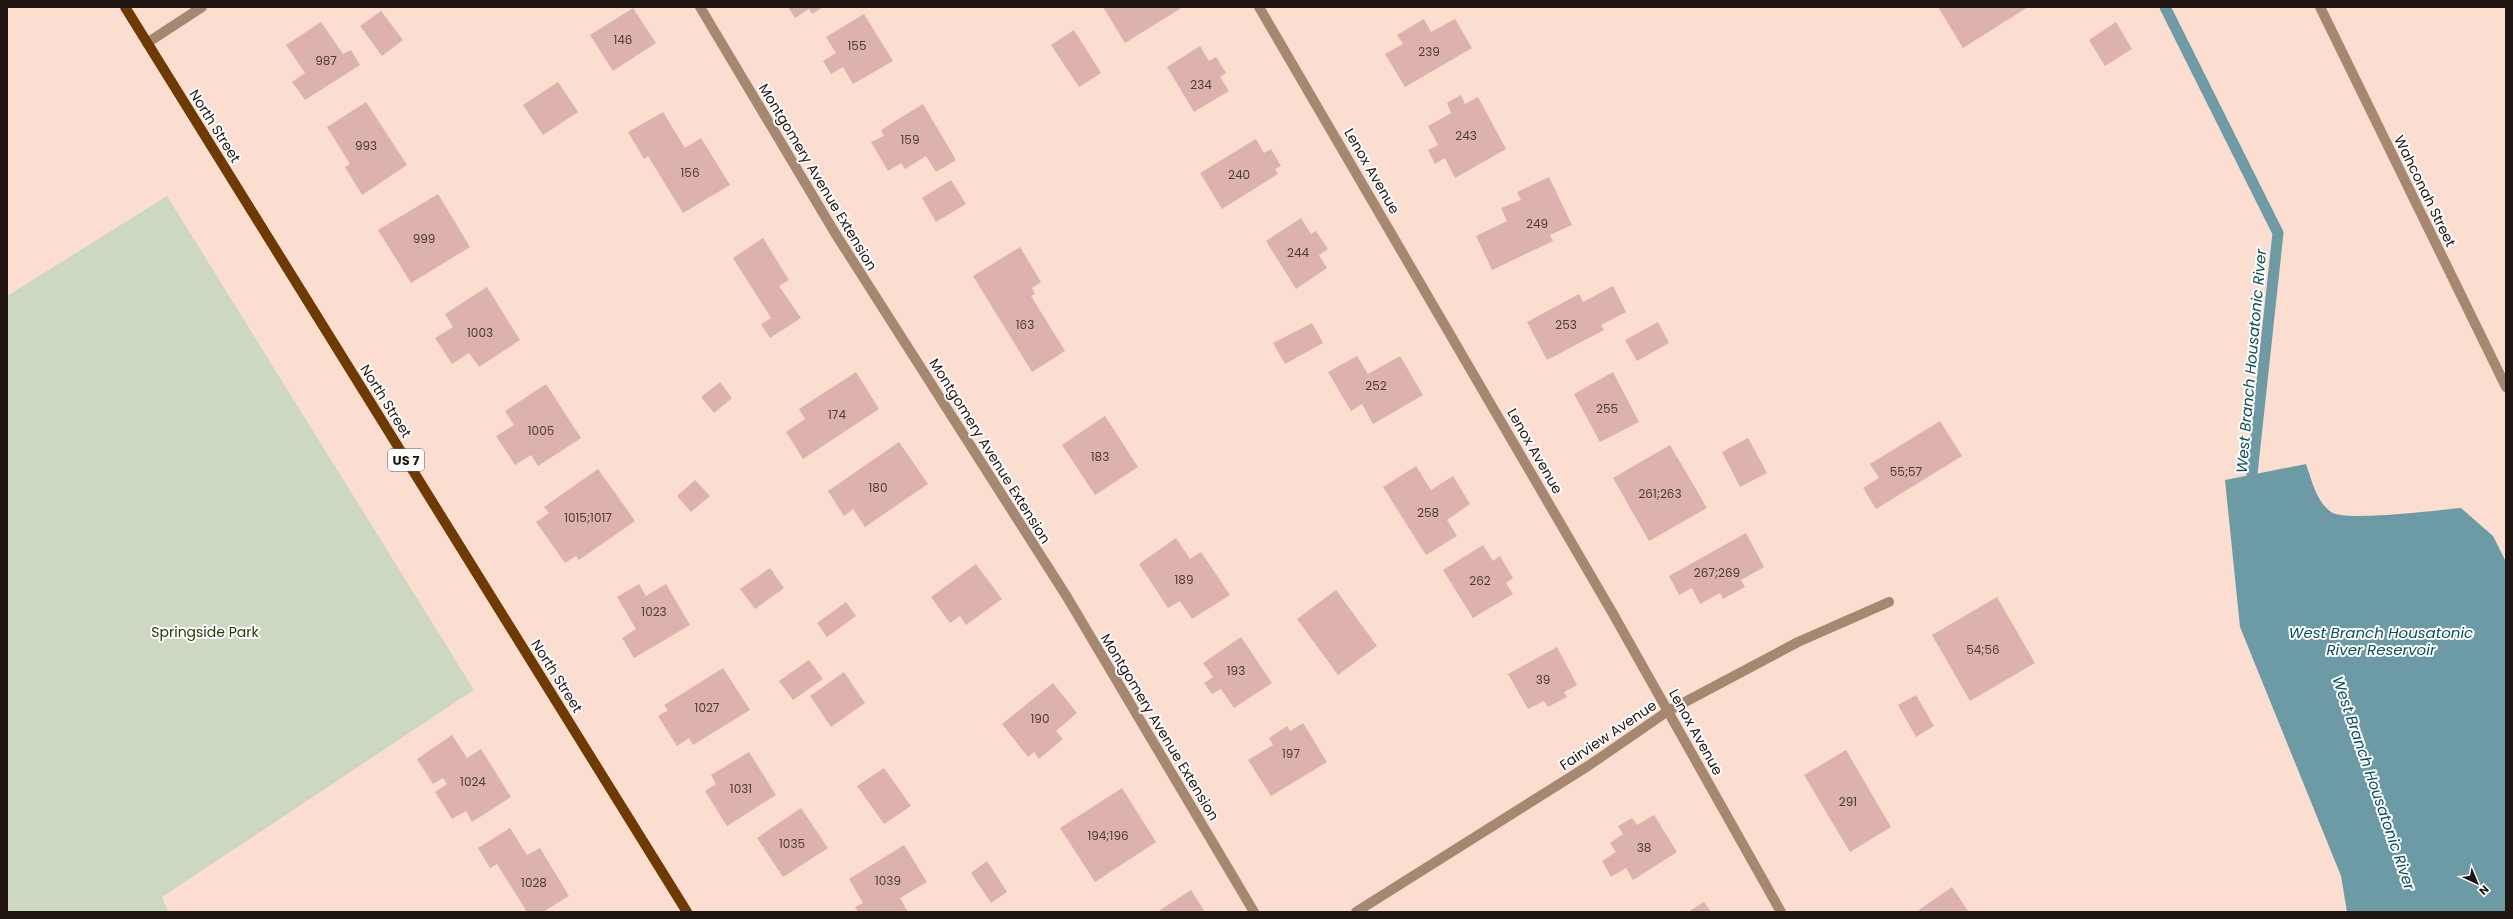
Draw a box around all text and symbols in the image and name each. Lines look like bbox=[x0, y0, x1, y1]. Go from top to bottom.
house number: 146 bbox=[613, 31, 633, 48]
house number: 155 bbox=[848, 37, 866, 54]
house number: 239 bbox=[1418, 43, 1440, 60]
house number: 987 bbox=[315, 52, 337, 69]
house number: 234 bbox=[1190, 76, 1212, 93]
street label: Montgomery Avenue Extension bbox=[754, 80, 882, 274]
street label: North Street bbox=[185, 86, 245, 166]
street label: Lenox Avenue bbox=[1339, 125, 1405, 218]
house number: 243 bbox=[1455, 127, 1477, 144]
house number: 159 bbox=[901, 131, 919, 148]
street label: Wahconah Street bbox=[2389, 132, 2461, 250]
house number: 993 bbox=[355, 137, 377, 154]
house number: 156 bbox=[681, 164, 700, 181]
house number: 240 bbox=[1228, 166, 1250, 183]
house number: 249 bbox=[1526, 215, 1548, 232]
house number: 999 bbox=[413, 230, 435, 247]
house number: 244 bbox=[1287, 244, 1309, 261]
water label: West Branch Housatonic River bbox=[2231, 248, 2271, 474]
house number: 163 bbox=[1016, 316, 1034, 333]
house number: 253 bbox=[1555, 316, 1577, 333]
house number: 1003 bbox=[467, 324, 493, 341]
street label: Montgomery Avenue Extension bbox=[925, 355, 1055, 547]
street label: North Street bbox=[356, 361, 416, 441]
house number: 252 bbox=[1365, 377, 1387, 394]
house number: 255 bbox=[1596, 400, 1618, 417]
street label: Lenox Avenue bbox=[1502, 405, 1568, 498]
house number: 174 bbox=[828, 406, 846, 423]
house number: 1005 bbox=[528, 422, 554, 439]
house number: 183 bbox=[1091, 448, 1109, 465]
road number: US 7 bbox=[388, 449, 424, 471]
house number: 55;57 bbox=[1890, 463, 1923, 480]
house number: 180 bbox=[869, 479, 887, 496]
house number: 261;263 bbox=[1638, 485, 1682, 502]
house number: 258 bbox=[1417, 504, 1439, 521]
house number: 1015;1017 bbox=[564, 509, 612, 526]
house number: 267;269 bbox=[1694, 564, 1740, 581]
house number: 189 bbox=[1175, 571, 1193, 588]
house number: 262 bbox=[1469, 572, 1491, 589]
house number: 1023 bbox=[641, 603, 667, 620]
park label: Springside Park bbox=[151, 622, 259, 642]
water label: West Branch Housatonic River Reservoir bbox=[2289, 622, 2473, 660]
street label: Montgomery Avenue Extension bbox=[1096, 630, 1224, 824]
street label: North Street bbox=[527, 636, 587, 716]
house number: 54;56 bbox=[1966, 641, 2000, 658]
house number: 193 bbox=[1227, 662, 1245, 679]
house number: 39 bbox=[1536, 671, 1550, 688]
water label: West Branch Housatonic River bbox=[2327, 673, 2421, 893]
street label: Lenox Avenue bbox=[1664, 685, 1728, 779]
street label: Fairview Avenue bbox=[1556, 695, 1661, 775]
house number: 1027 bbox=[695, 699, 720, 716]
house number: 190 bbox=[1031, 710, 1049, 727]
house number: 197 bbox=[1282, 745, 1300, 762]
house number: 1024 bbox=[460, 773, 486, 790]
house number: 1031 bbox=[730, 780, 752, 797]
house number: 291 bbox=[1839, 793, 1857, 810]
house number: 194;196 bbox=[1087, 827, 1129, 844]
house number: 1035 bbox=[779, 835, 805, 852]
house number: 38 bbox=[1637, 839, 1651, 856]
north arrow bbox=[2457, 863, 2497, 903]
house number: 1039 bbox=[875, 872, 901, 889]
house number: 1028 bbox=[521, 874, 547, 891]
text: N bbox=[2475, 882, 2492, 899]

